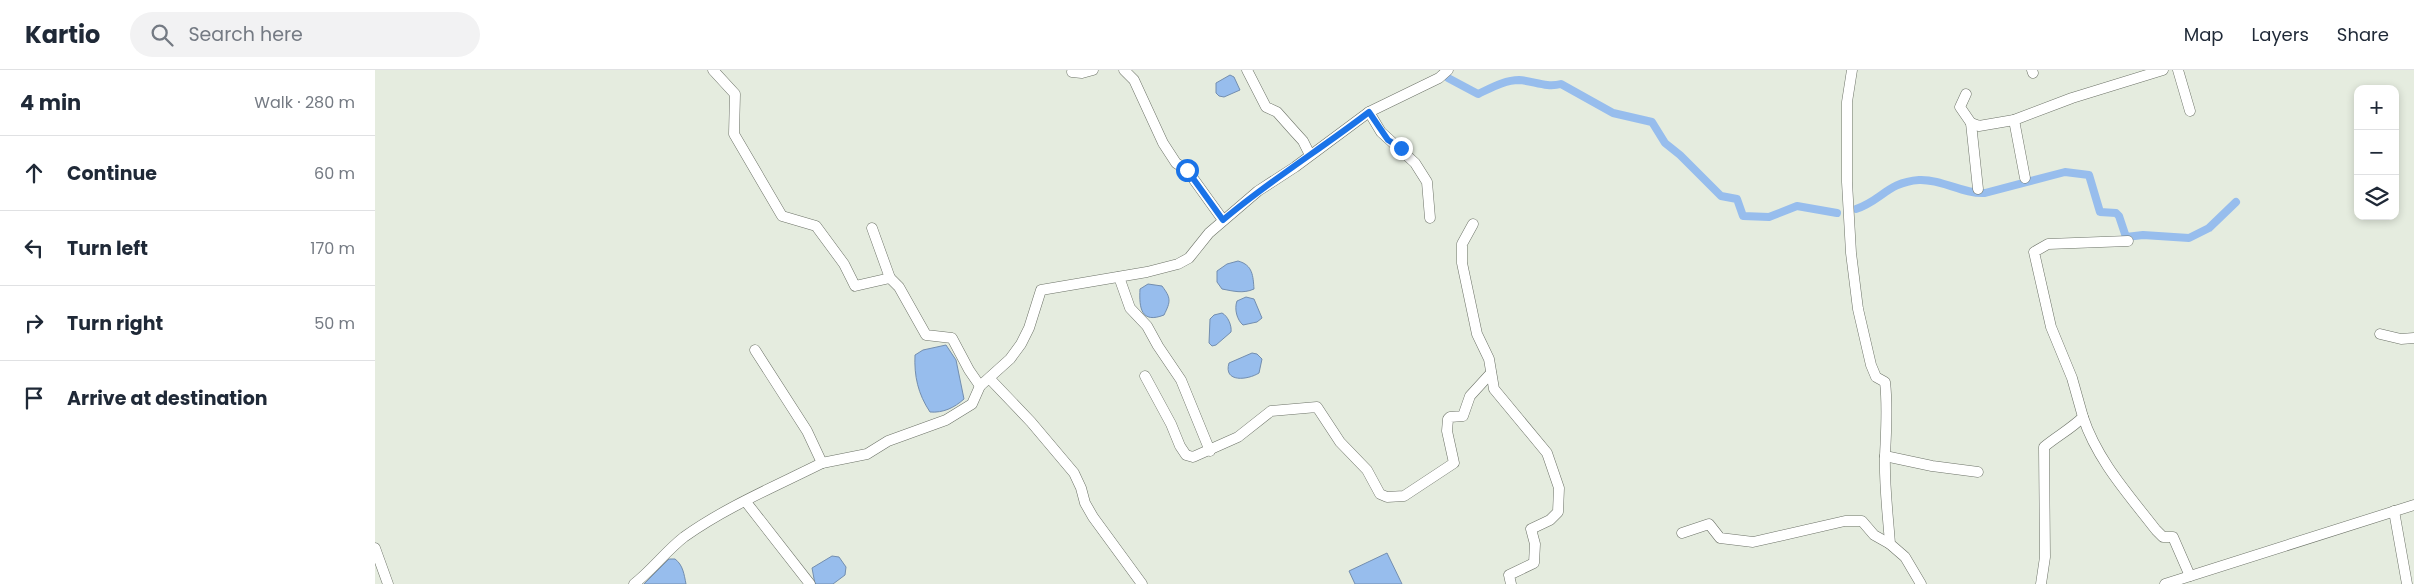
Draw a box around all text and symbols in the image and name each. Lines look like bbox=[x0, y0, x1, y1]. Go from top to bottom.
search box bbox=[130, 12, 480, 57]
text: Kartio bbox=[25, 18, 100, 51]
icon: search bbox=[148, 21, 176, 49]
text: Search here bbox=[188, 21, 303, 48]
text: Map bbox=[2184, 22, 2224, 47]
text: Layers bbox=[2252, 22, 2309, 47]
text: Share bbox=[2337, 22, 2389, 47]
map controls bbox=[2354, 85, 2399, 220]
button: + bbox=[2354, 85, 2399, 130]
text: 4 min bbox=[20, 88, 81, 117]
text: Walk · 280 m bbox=[254, 91, 355, 114]
button: − bbox=[2354, 130, 2399, 175]
route end bbox=[1390, 137, 1413, 160]
icon: ahead bbox=[20, 159, 48, 187]
route start bbox=[1176, 159, 1199, 182]
text: Continue bbox=[67, 160, 157, 187]
text: 60 m bbox=[314, 162, 355, 185]
button: layers bbox=[2354, 175, 2399, 220]
icon: left bbox=[20, 234, 48, 262]
text: Turn left bbox=[67, 235, 148, 262]
text: 170 m bbox=[310, 237, 355, 260]
icon: right bbox=[20, 309, 48, 337]
text: Turn right bbox=[67, 310, 163, 337]
text: 50 m bbox=[314, 312, 355, 335]
icon: arrive bbox=[20, 384, 48, 412]
text: Arrive at destination bbox=[67, 385, 268, 412]

